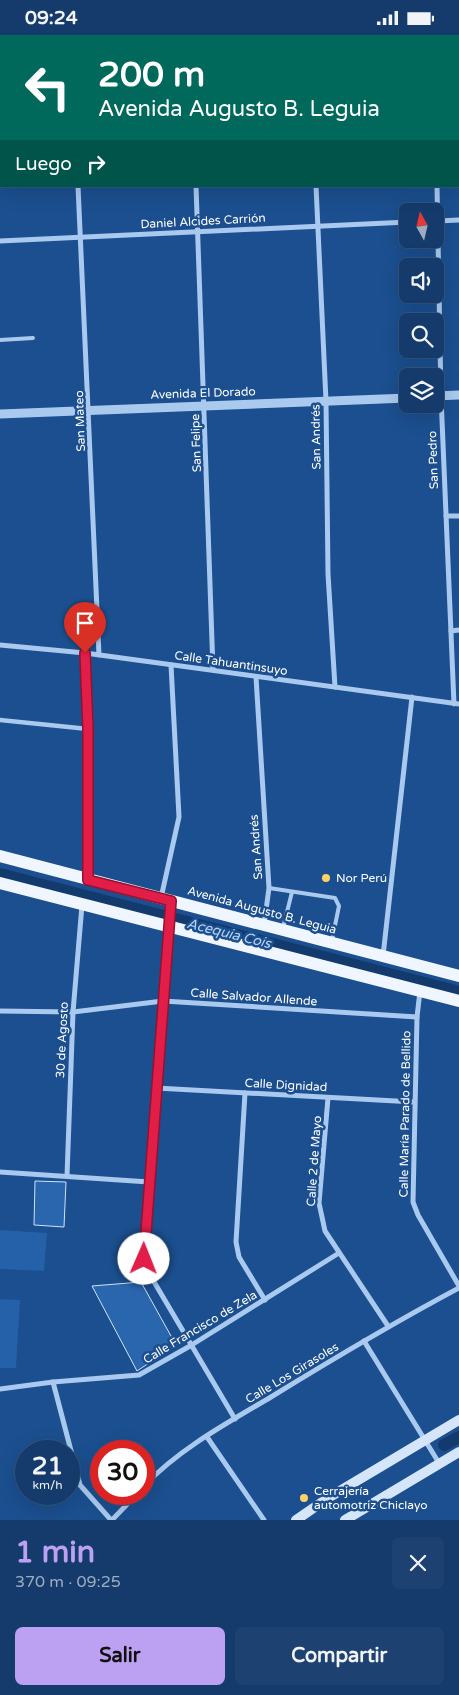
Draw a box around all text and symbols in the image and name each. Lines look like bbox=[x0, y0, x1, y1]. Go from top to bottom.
text: 09:24 bbox=[25, 7, 78, 29]
text: 200 m bbox=[98, 54, 205, 96]
icon: left bbox=[15, 55, 80, 120]
text: Avenida Augusto B. Leguia bbox=[98, 96, 380, 122]
icon: right bbox=[82, 150, 110, 178]
text: Luego bbox=[15, 153, 72, 175]
north arrow bbox=[399, 203, 444, 247]
map controls bbox=[399, 203, 444, 413]
street label: Daniel Alcides Carrión bbox=[140, 211, 266, 231]
button: sound bbox=[399, 258, 444, 303]
button: search bbox=[399, 313, 444, 358]
button: layers bbox=[399, 368, 444, 413]
street label: Avenida El Dorado bbox=[150, 384, 256, 402]
street label: San Mateo bbox=[72, 390, 88, 452]
street label: San Andrés bbox=[308, 404, 324, 470]
street label: San Felipe bbox=[188, 413, 204, 472]
street label: San Pedro bbox=[425, 431, 441, 489]
pin bbox=[64, 602, 106, 653]
icon: arrive bbox=[71, 609, 99, 637]
street label: Calle Tahuantinsuyo bbox=[174, 648, 288, 678]
street label: San Andrés bbox=[247, 814, 265, 880]
place label: Nor Perú bbox=[336, 871, 387, 885]
marker: Nor Perú bbox=[320, 872, 332, 884]
street label: Avenida Augusto B. Leguia bbox=[186, 883, 338, 937]
water label: Acequia Cois bbox=[185, 915, 274, 952]
street label: Calle Salvador Allende bbox=[190, 986, 318, 1008]
street label: 30 de Agosto bbox=[53, 1001, 71, 1079]
street label: Calle María Parado de Bellido bbox=[397, 1030, 413, 1198]
street label: Calle Dignidad bbox=[244, 1076, 328, 1094]
street label: Calle 2 de Mayo bbox=[304, 1115, 324, 1207]
position arrow bbox=[117, 1232, 169, 1284]
street label: Calle Francisco de Zela bbox=[141, 1287, 259, 1367]
street label: Calle Los Girasoles bbox=[243, 1340, 341, 1406]
speed limit sign: 30 bbox=[90, 1440, 155, 1505]
text: 21 bbox=[32, 1451, 63, 1481]
text: km/h bbox=[32, 1478, 63, 1492]
place label: Cerrajería automotriz Chiclayo bbox=[314, 1484, 428, 1512]
marker: Cerrajería automotriz Chiclayo bbox=[298, 1492, 310, 1504]
text: 1 min bbox=[15, 1534, 95, 1571]
button: close bbox=[392, 1537, 444, 1589]
text: 370 m · 09:25 bbox=[15, 1572, 121, 1592]
button: Salir bbox=[15, 1627, 225, 1685]
button: Compartir bbox=[235, 1627, 444, 1685]

